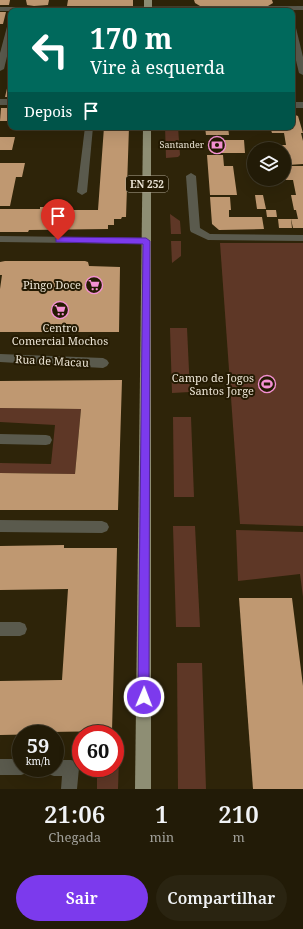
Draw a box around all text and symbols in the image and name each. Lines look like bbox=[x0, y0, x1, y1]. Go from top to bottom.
text: 170 m bbox=[90, 19, 172, 57]
icon: left bbox=[24, 24, 76, 76]
text: Vire à esquerda bbox=[90, 55, 225, 79]
icon: arrive bbox=[80, 100, 102, 122]
text: Depois bbox=[24, 101, 72, 121]
bank icon: Santander bbox=[207, 135, 227, 155]
place label: Santander bbox=[160, 138, 205, 151]
map controls bbox=[247, 142, 291, 186]
button: layers bbox=[247, 142, 291, 186]
road number: EN 252 bbox=[126, 176, 168, 192]
pin bbox=[41, 199, 75, 240]
icon: arrive bbox=[47, 205, 69, 227]
supermarket icon: Pingo Doce bbox=[84, 275, 104, 295]
place label: Pingo Doce bbox=[23, 277, 81, 292]
supermarket icon: Centro Comercial Mochos bbox=[50, 300, 70, 320]
place label: Centro Comercial Mochos bbox=[12, 320, 108, 348]
street label: Rua de Macau bbox=[15, 351, 89, 370]
place label: Campo de Jogos Santos Jorge bbox=[172, 370, 254, 398]
sports icon: Campo de Jogos Santos Jorge bbox=[257, 374, 277, 394]
position arrow bbox=[123, 676, 165, 718]
speed limit sign: 60 bbox=[72, 725, 124, 777]
text: 59 bbox=[27, 732, 49, 759]
text: km/h bbox=[26, 754, 50, 768]
text: 21:06 bbox=[44, 797, 105, 830]
text: 1 bbox=[155, 797, 169, 830]
text: 210 bbox=[218, 797, 259, 830]
text: Chegada bbox=[48, 828, 101, 846]
text: min bbox=[149, 828, 174, 846]
text: m bbox=[232, 828, 245, 846]
button: Sair bbox=[16, 875, 148, 921]
button: Compartilhar bbox=[156, 875, 287, 921]

